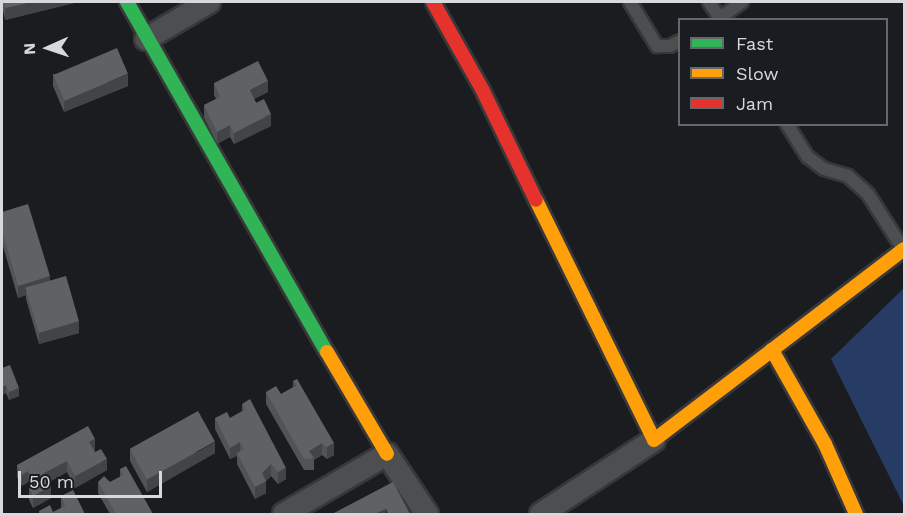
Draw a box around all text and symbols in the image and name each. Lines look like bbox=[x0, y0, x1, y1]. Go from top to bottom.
north arrow bbox=[18, 18, 78, 78]
legend bbox=[678, 18, 888, 126]
text: Fast bbox=[736, 33, 773, 54]
text: N bbox=[20, 43, 39, 55]
text: Slow bbox=[736, 63, 779, 84]
text: Jam bbox=[736, 93, 773, 114]
scale bar bbox=[21, 459, 165, 497]
text: 50 m bbox=[29, 471, 74, 492]

